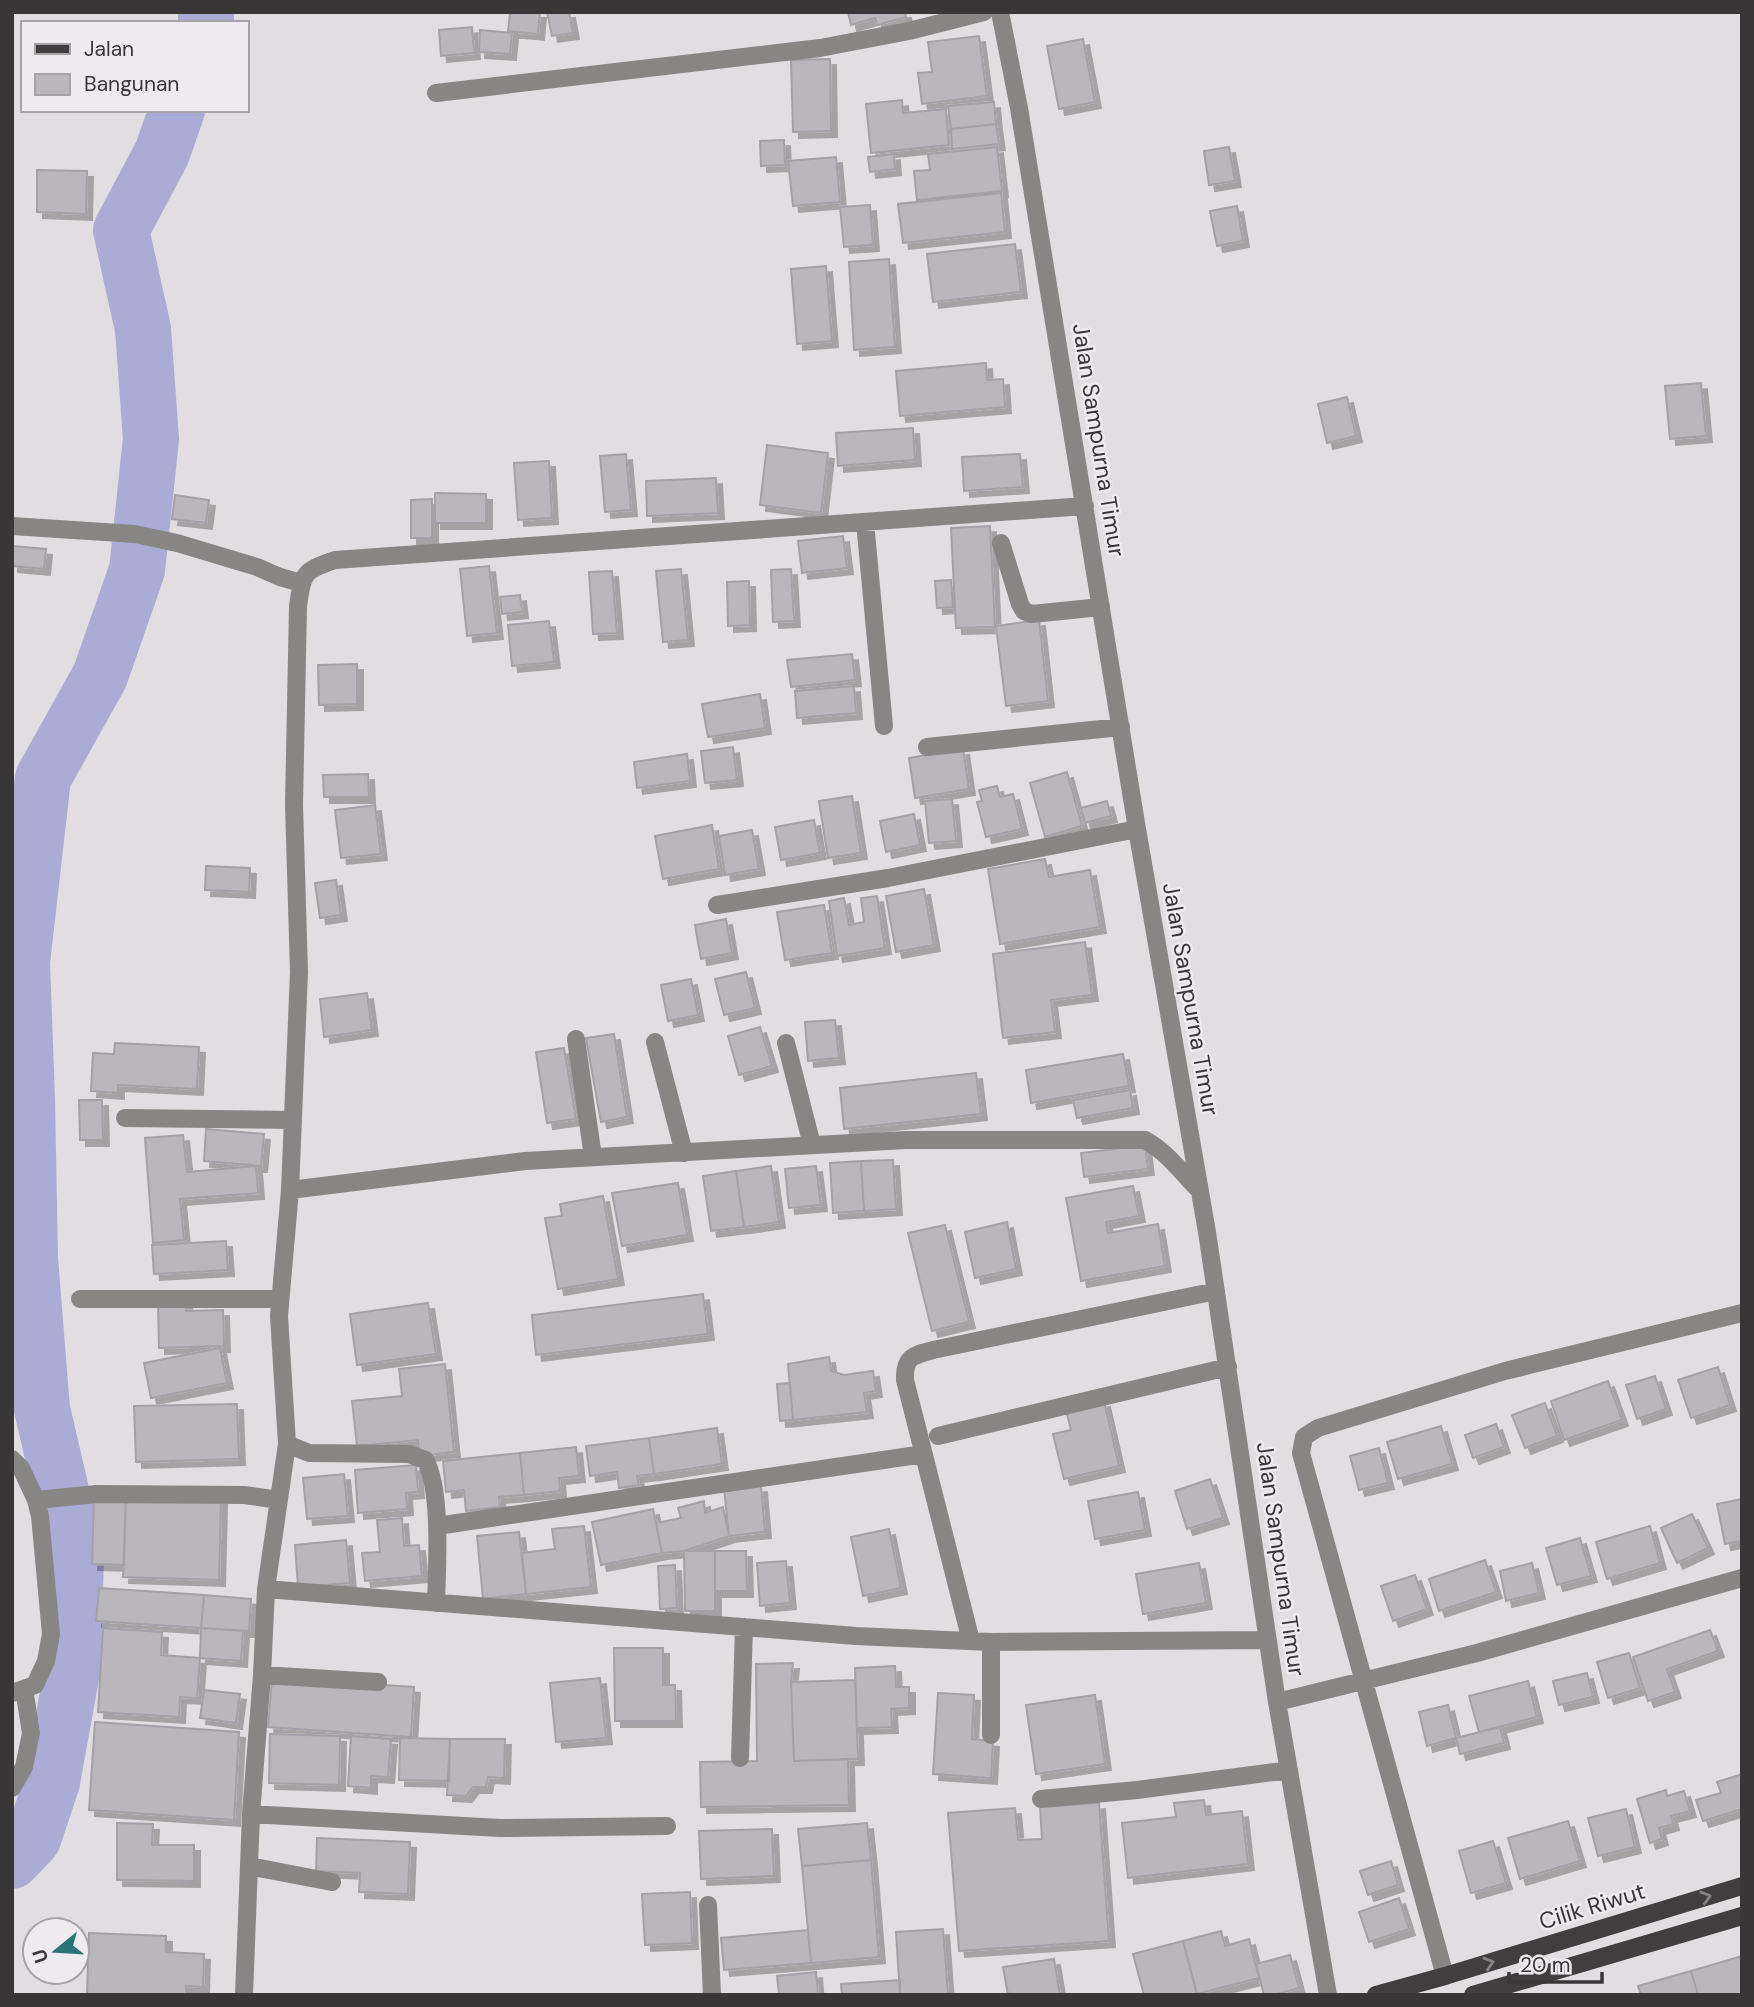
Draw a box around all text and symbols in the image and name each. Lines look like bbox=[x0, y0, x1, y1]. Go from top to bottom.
legend bbox=[21, 21, 248, 112]
text: Jalan bbox=[84, 35, 134, 63]
text: Bangunan bbox=[84, 70, 179, 98]
street label: Jalan Sampurna Timur bbox=[1066, 321, 1132, 559]
street label: Jalan Sampurna Timur bbox=[1156, 880, 1226, 1118]
street label: Jalan Sampurna Timur bbox=[1250, 1440, 1312, 1678]
street label: Cilik Riwut bbox=[1535, 1876, 1649, 1936]
one-way arrow bbox=[1700, 1891, 1712, 1906]
north arrow bbox=[21, 1916, 91, 1986]
scale bar bbox=[1509, 1940, 1602, 1984]
text: U bbox=[26, 1946, 54, 1966]
text: 20 m bbox=[1520, 1951, 1571, 1979]
one-way arrow bbox=[1482, 1956, 1494, 1971]

